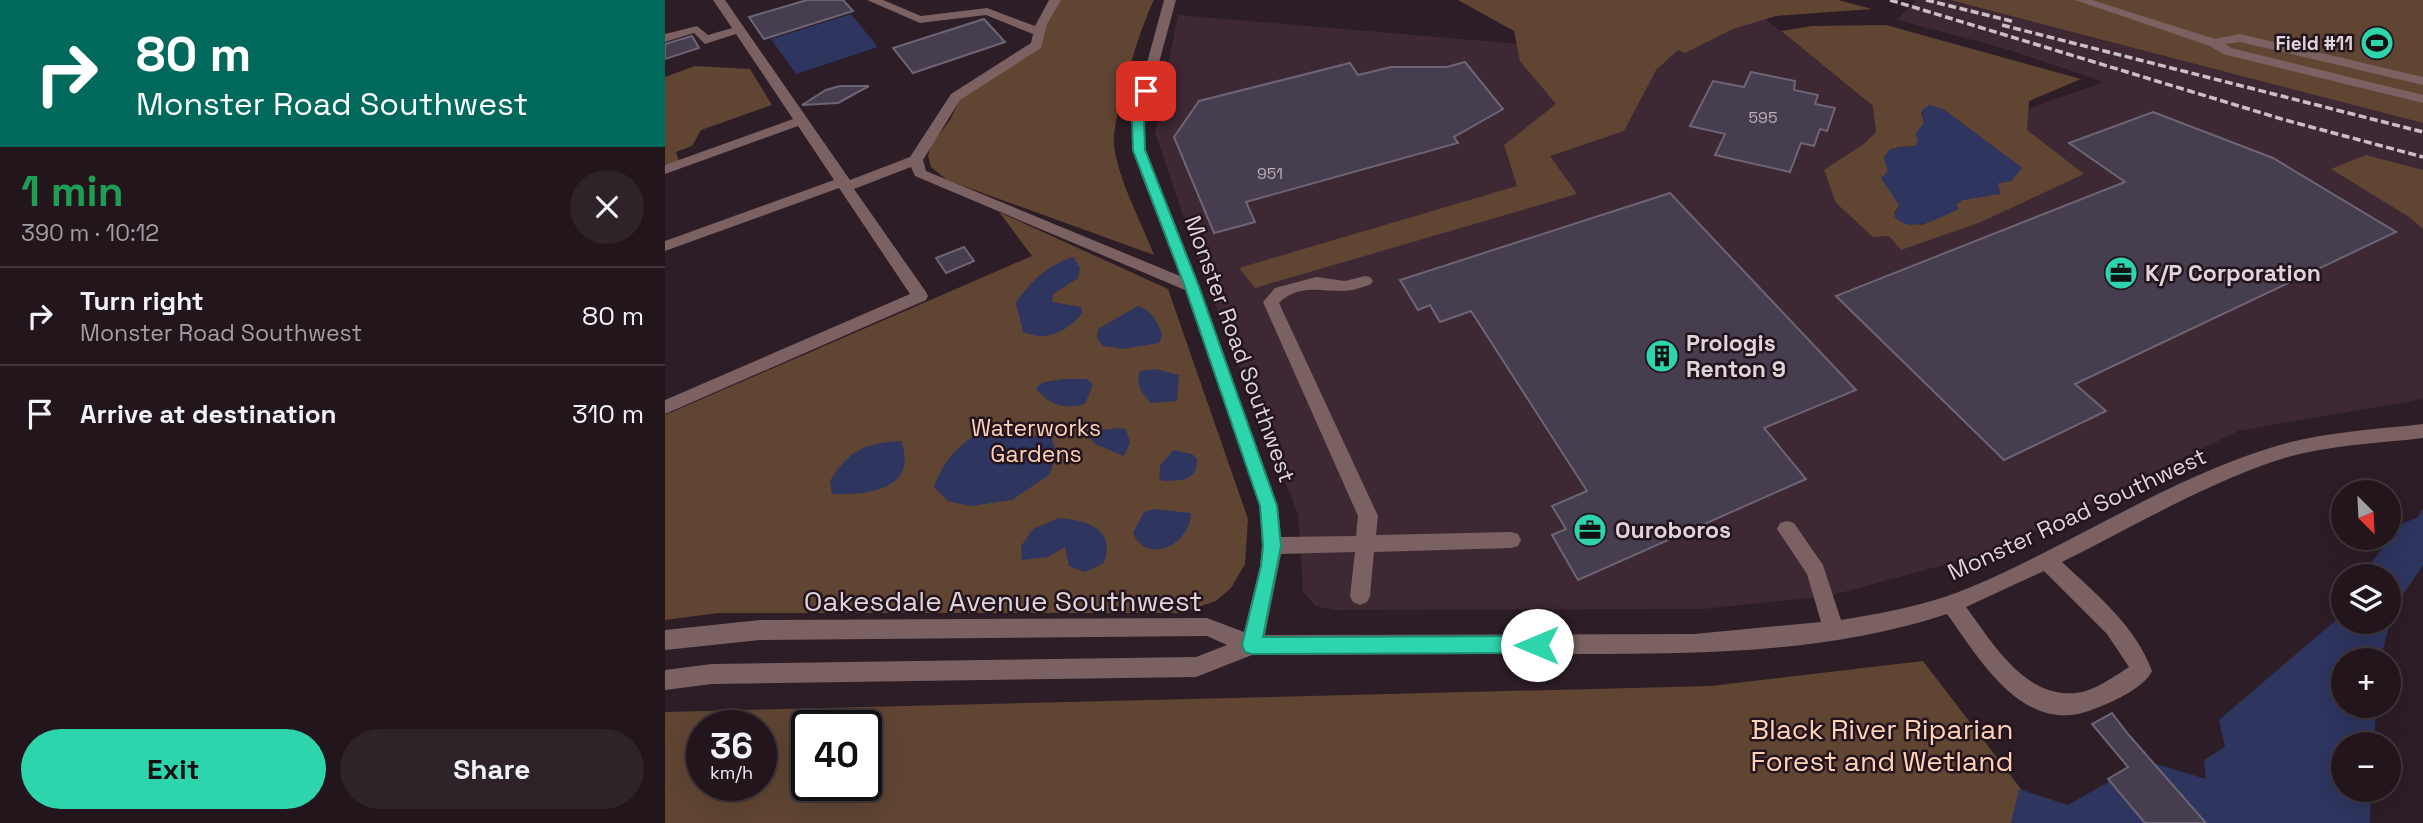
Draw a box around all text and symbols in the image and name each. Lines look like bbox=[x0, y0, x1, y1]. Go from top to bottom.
text: 80 m bbox=[136, 23, 251, 85]
sports icon: Field #11 bbox=[2358, 24, 2396, 62]
icon: right bbox=[21, 28, 112, 119]
place label: Field #11 bbox=[2276, 31, 2353, 56]
pin bbox=[1116, 61, 1176, 121]
icon: arrive bbox=[1127, 72, 1165, 110]
text: Monster Road Southwest bbox=[136, 84, 528, 124]
house number: 595 bbox=[1749, 107, 1777, 128]
house number: 951 bbox=[1257, 163, 1283, 184]
text: 1 min bbox=[21, 165, 124, 218]
button: close bbox=[570, 170, 644, 244]
street label: Monster Road Southwest bbox=[1178, 211, 1302, 487]
text: 390 m · 10:12 bbox=[21, 218, 159, 248]
office icon: K/P Corporation bbox=[2102, 254, 2140, 292]
place label: K/P Corporation bbox=[2145, 258, 2321, 288]
text: Turn right bbox=[80, 284, 204, 318]
icon: right bbox=[21, 297, 59, 335]
text: 80 m bbox=[582, 299, 644, 333]
text: Monster Road Southwest bbox=[80, 318, 362, 348]
place label: Prologis Renton 9 bbox=[1686, 328, 1786, 384]
building icon: Prologis Renton 9 bbox=[1643, 337, 1681, 375]
icon: arrive bbox=[21, 395, 59, 433]
text: Arrive at destination bbox=[80, 397, 337, 431]
text: 310 m bbox=[572, 397, 644, 431]
park label: Waterworks Gardens bbox=[971, 413, 1101, 469]
street label: Monster Road Southwest bbox=[1943, 441, 2211, 587]
north arrow bbox=[2331, 480, 2401, 550]
map controls bbox=[2331, 480, 2401, 802]
office icon: Ouroboros bbox=[1571, 511, 1609, 549]
place label: Ouroboros bbox=[1615, 515, 1731, 545]
button: layers bbox=[2331, 564, 2401, 634]
street label: Oakesdale Avenue Southwest bbox=[804, 583, 1202, 619]
position arrow bbox=[1500, 608, 1574, 682]
button: + bbox=[2331, 648, 2401, 718]
speed limit sign: 40 bbox=[791, 710, 882, 801]
park label: Black River Riparian Forest and Wetland bbox=[1751, 711, 2013, 779]
text: 36 bbox=[710, 724, 753, 768]
button: Exit bbox=[21, 729, 326, 809]
button: Share bbox=[340, 729, 644, 809]
button: − bbox=[2331, 732, 2401, 802]
text: km/h bbox=[710, 761, 753, 784]

